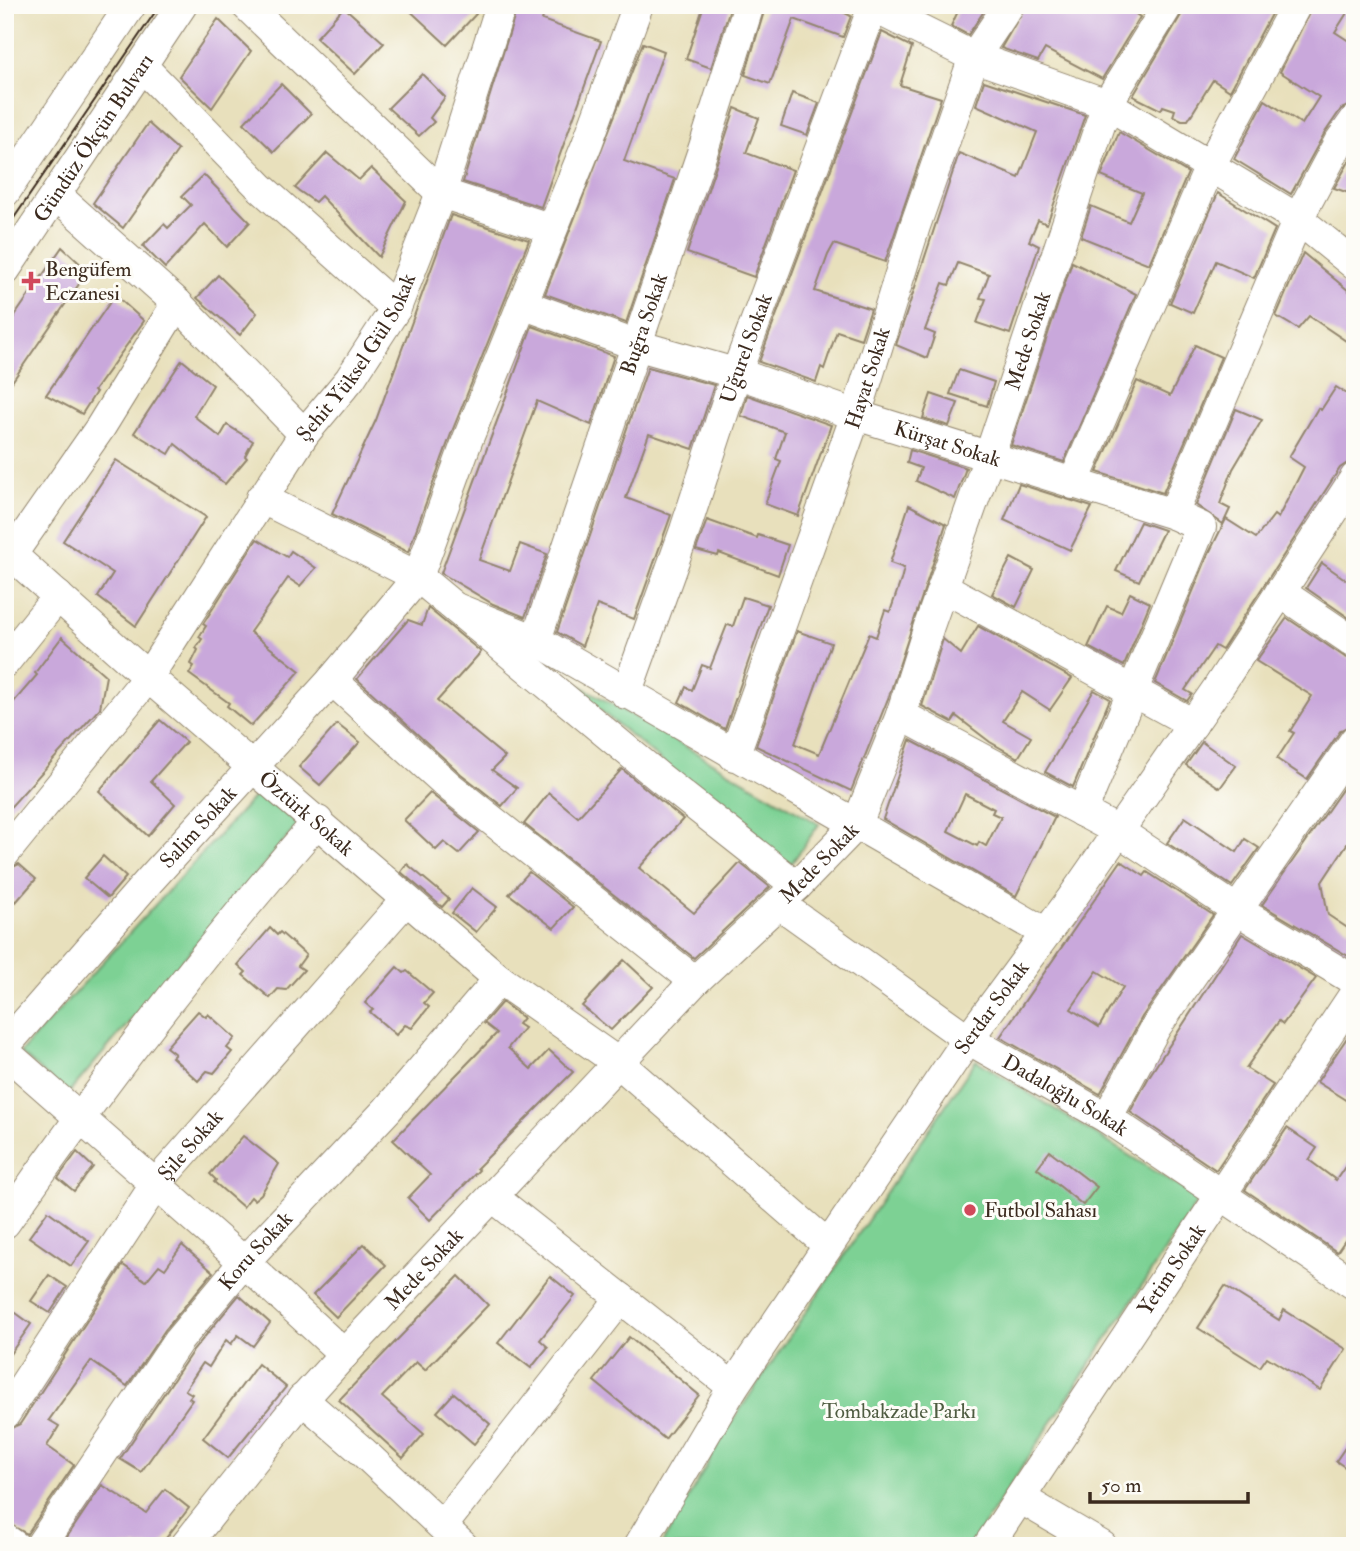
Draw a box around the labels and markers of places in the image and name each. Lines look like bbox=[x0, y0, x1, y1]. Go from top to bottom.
place label: Bengüfem Eczanesi bbox=[45, 256, 132, 307]
marker: Bengüfem Eczanesi bbox=[23, 273, 39, 289]
place label: Futbol Sahası bbox=[984, 1197, 1098, 1224]
marker: Futbol Sahası bbox=[962, 1202, 978, 1218]

